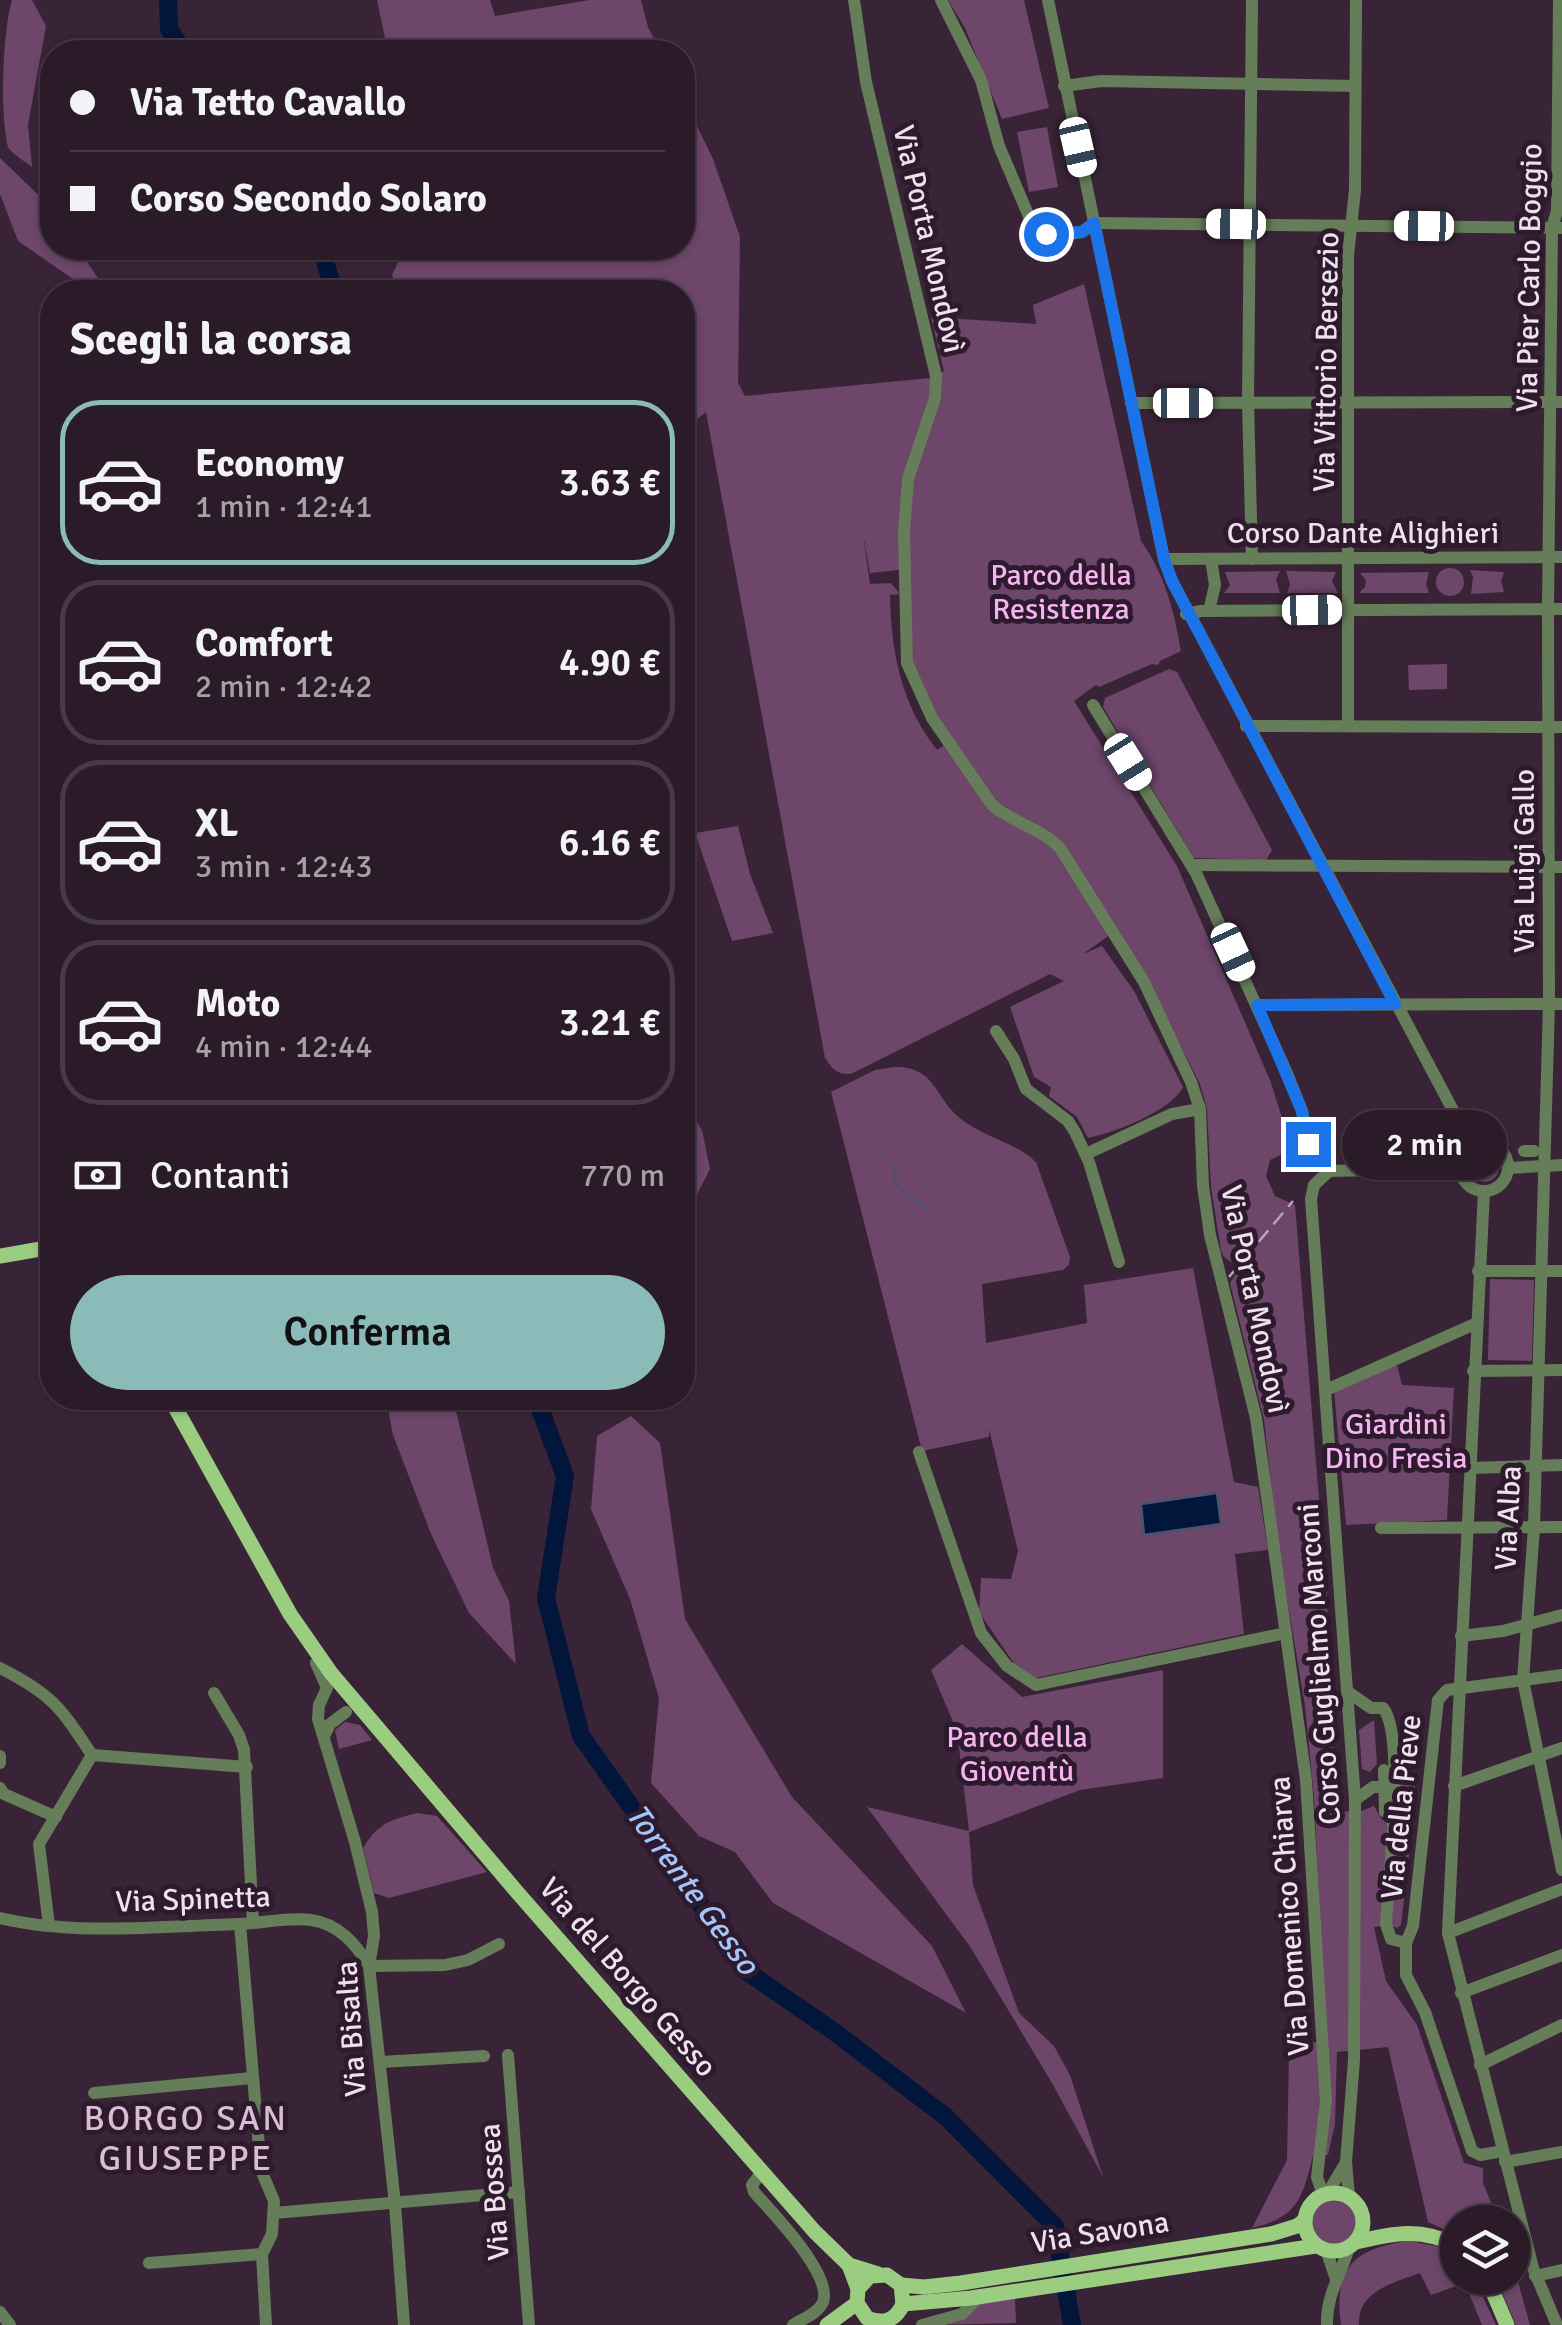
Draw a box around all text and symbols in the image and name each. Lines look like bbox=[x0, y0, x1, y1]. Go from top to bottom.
text: Via Tetto Cavallo bbox=[130, 79, 406, 126]
car bbox=[1057, 114, 1099, 180]
street label: Via Porta Mondovì bbox=[884, 122, 973, 356]
street label: Via Pier Carlo Boggio bbox=[1509, 143, 1550, 413]
text: Corso Secondo Solaro bbox=[130, 175, 487, 222]
car bbox=[1206, 208, 1266, 240]
car bbox=[1394, 210, 1454, 242]
route start bbox=[1024, 212, 1069, 257]
street label: Via Vittorio Bersezio bbox=[1306, 232, 1347, 492]
text: Scegli la corsa bbox=[70, 312, 352, 367]
car bbox=[1153, 388, 1213, 418]
icon: car bbox=[75, 438, 165, 528]
text: Economy bbox=[195, 440, 344, 487]
text: 3.63 € bbox=[559, 459, 660, 506]
text: 1 min · 12:41 bbox=[195, 487, 373, 526]
street label: Corso Dante Alighieri bbox=[1227, 515, 1499, 552]
park label: Parco della Resistenza bbox=[990, 557, 1132, 628]
car bbox=[1282, 594, 1342, 626]
icon: car bbox=[75, 618, 165, 708]
text: Comfort bbox=[195, 620, 333, 667]
text: 4.90 € bbox=[559, 639, 660, 686]
text: 2 min · 12:42 bbox=[195, 667, 373, 706]
car bbox=[1099, 729, 1157, 795]
street label: Via Luigi Gallo bbox=[1506, 769, 1543, 953]
icon: car bbox=[75, 798, 165, 888]
text: XL bbox=[195, 800, 238, 847]
text: 6.16 € bbox=[559, 819, 660, 866]
text: 3 min · 12:43 bbox=[195, 847, 373, 886]
car bbox=[1207, 918, 1259, 986]
icon: car bbox=[75, 978, 165, 1068]
text: Moto bbox=[195, 980, 280, 1027]
text: 3.21 € bbox=[559, 999, 660, 1046]
text: 4 min · 12:44 bbox=[195, 1027, 373, 1066]
callout: 2 min bbox=[1343, 1109, 1508, 1179]
route end bbox=[1286, 1122, 1331, 1167]
text: 2 min bbox=[1386, 1125, 1463, 1164]
icon: cash bbox=[70, 1148, 125, 1203]
text: Contanti bbox=[150, 1152, 290, 1199]
text: 770 m bbox=[581, 1156, 665, 1195]
street label: Via Porta Mondovì bbox=[1212, 1182, 1297, 1417]
button: Conferma bbox=[70, 1275, 665, 1390]
park label: Giardini Dino Fresia bbox=[1324, 1406, 1468, 1477]
street label: Via Alba bbox=[1487, 1465, 1530, 1571]
street label: Corso Guglielmo Marconi bbox=[1290, 1502, 1349, 1826]
street label: Via della Pieve bbox=[1373, 1713, 1430, 1901]
park label: Parco della Gioventù bbox=[946, 1719, 1088, 1790]
street label: Via Domenico Chiarva bbox=[1261, 1775, 1318, 2057]
water label: Torrente Gesso bbox=[618, 1796, 768, 1983]
street label: Via del Borgo Gesso bbox=[531, 1870, 724, 2085]
street label: Via Spinetta bbox=[115, 1878, 271, 1921]
street label: Via Bisalta bbox=[328, 1960, 375, 2098]
district label: BORGO SAN GIUSEPPE bbox=[84, 2097, 288, 2180]
street label: Via Bossea bbox=[471, 2122, 518, 2262]
street label: Via Savona bbox=[1029, 2203, 1172, 2262]
map controls bbox=[1440, 2205, 1530, 2295]
button: layers bbox=[1440, 2205, 1530, 2295]

